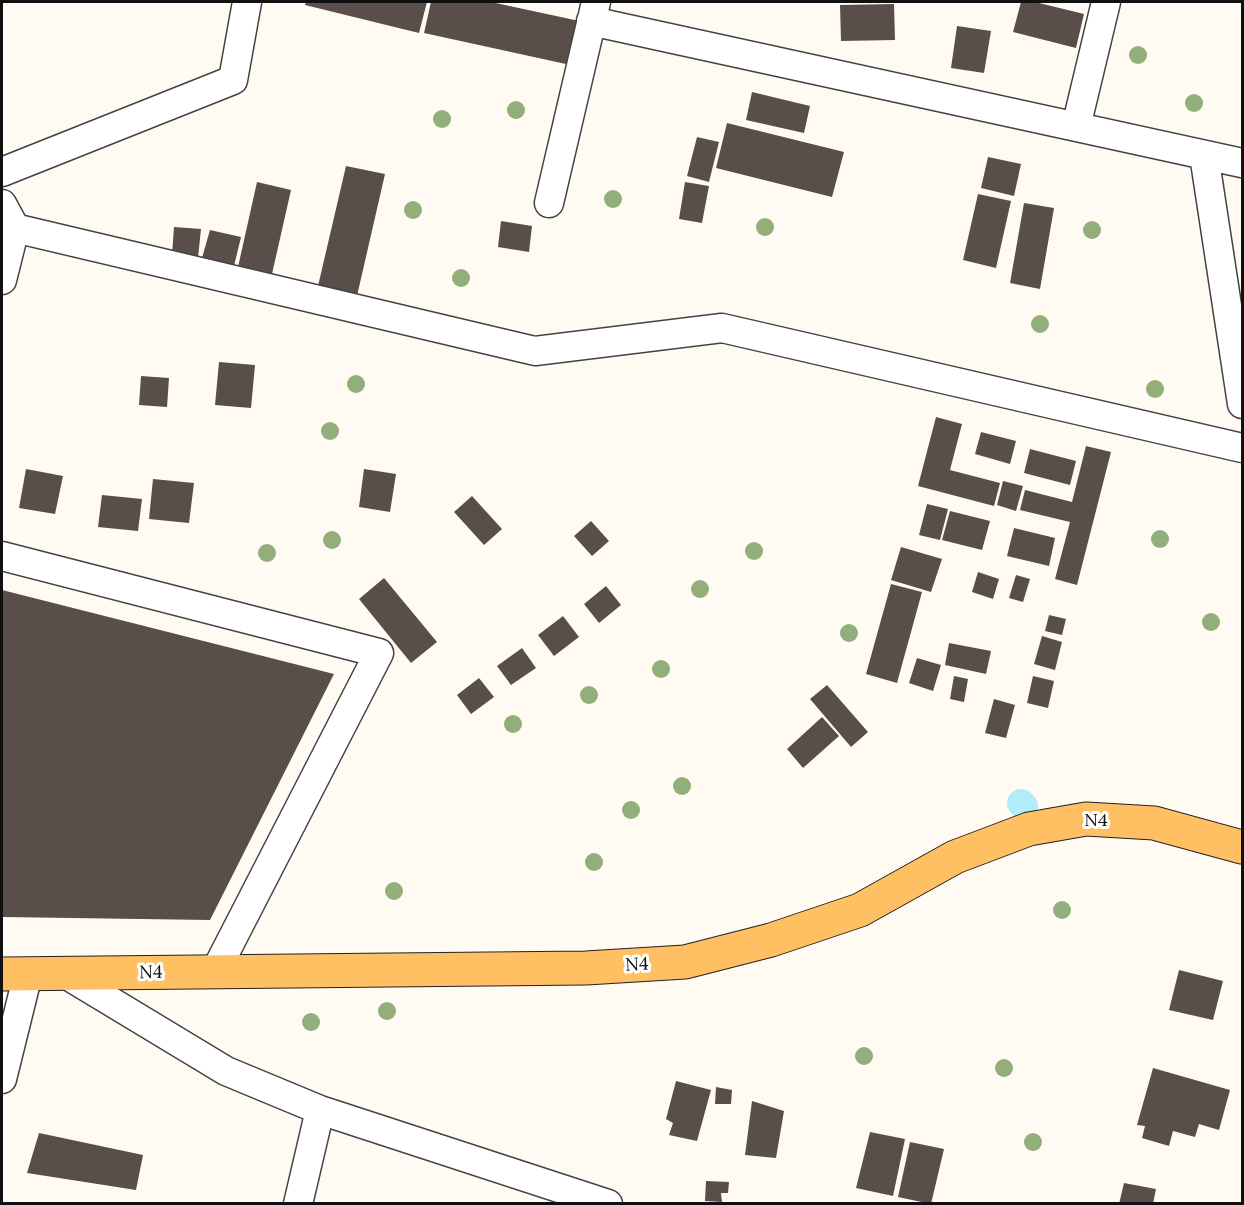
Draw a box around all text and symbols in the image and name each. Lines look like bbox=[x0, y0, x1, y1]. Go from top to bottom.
street label: N4 bbox=[1084, 810, 1108, 832]
street label: N4 bbox=[625, 954, 649, 976]
street label: N4 bbox=[139, 962, 163, 984]

